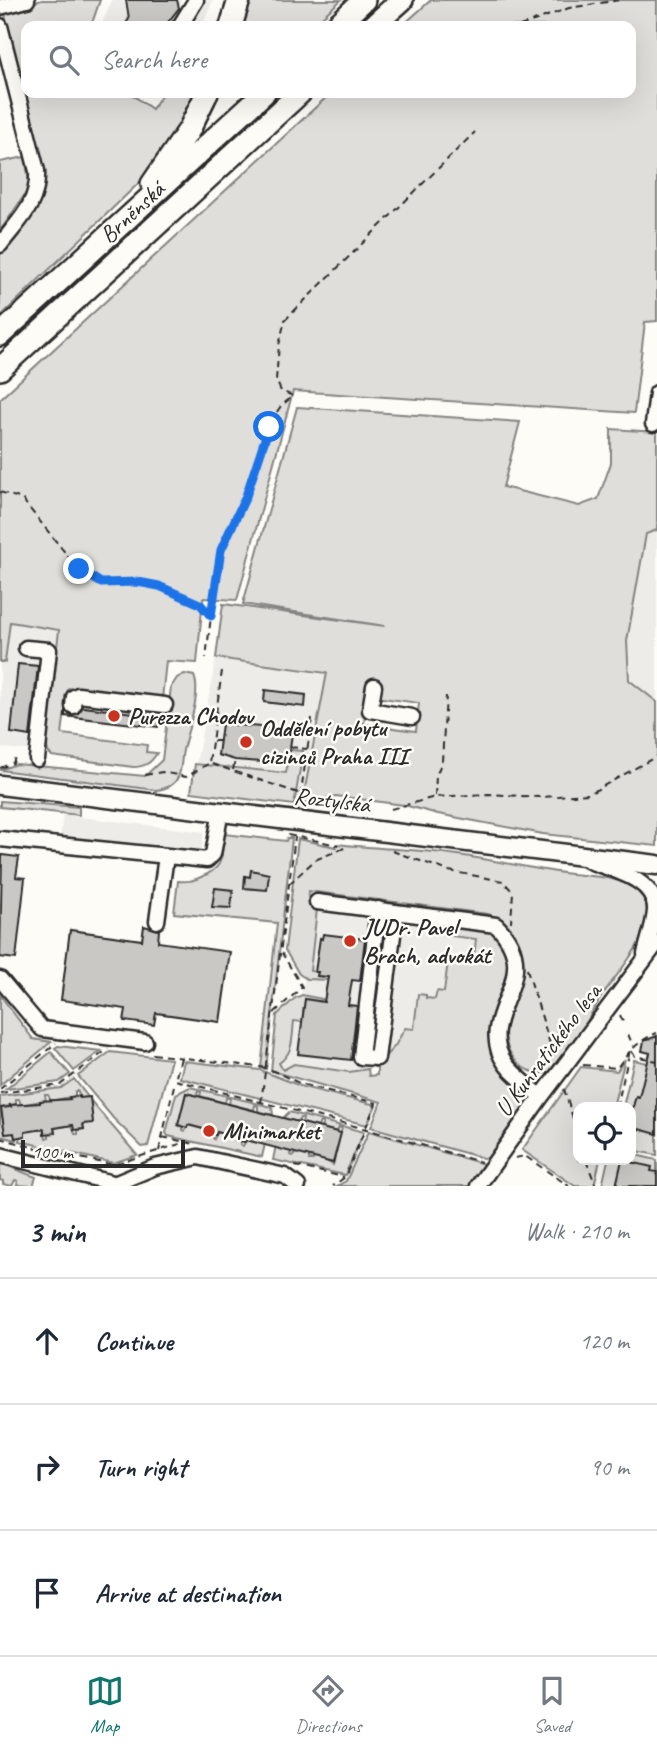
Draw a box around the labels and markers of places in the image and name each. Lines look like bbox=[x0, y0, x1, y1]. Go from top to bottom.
place label: Purezza Chodov bbox=[128, 701, 256, 731]
marker: Purezza Chodov bbox=[106, 708, 122, 724]
place label: Oddělení pobytu cizinců Praha III bbox=[260, 713, 412, 771]
marker: Oddělení pobytu cizinců Praha III bbox=[238, 734, 254, 750]
place label: JUDr. Pavel Brach, advokát bbox=[362, 912, 494, 970]
marker: JUDr. Pavel Brach, advokát bbox=[342, 933, 358, 949]
place label: Minimarket bbox=[223, 1116, 323, 1146]
marker: Minimarket bbox=[201, 1123, 217, 1139]

